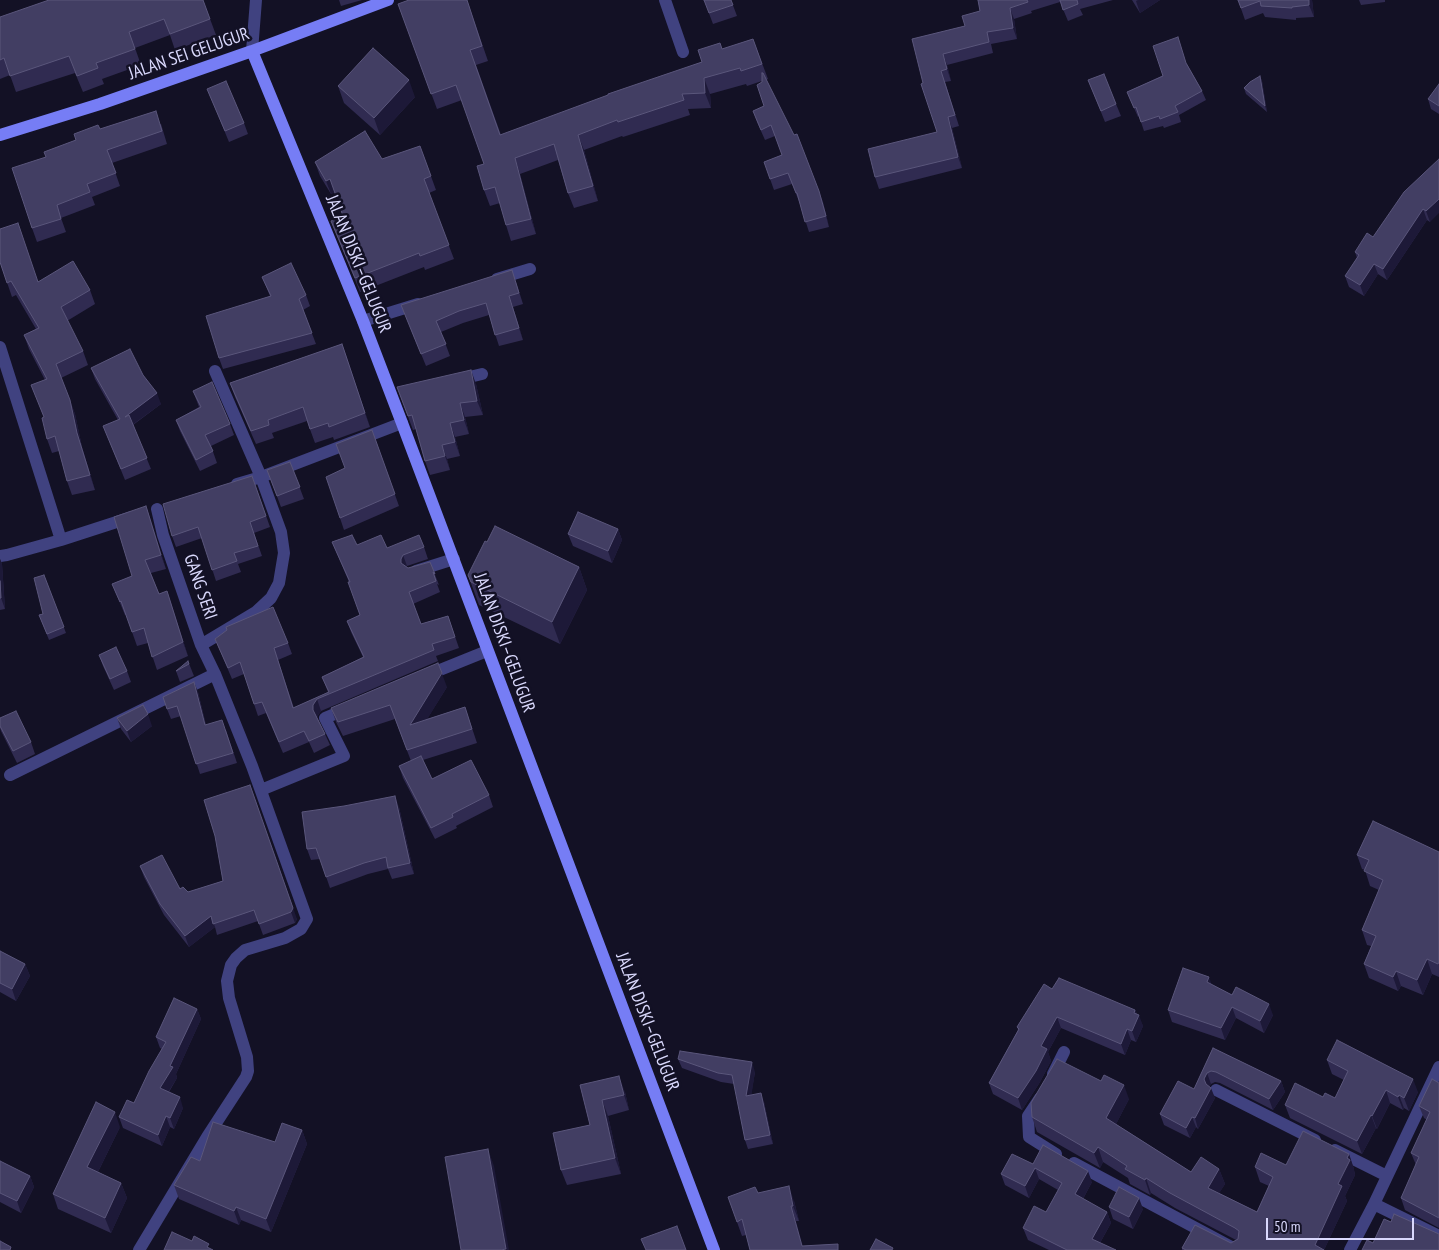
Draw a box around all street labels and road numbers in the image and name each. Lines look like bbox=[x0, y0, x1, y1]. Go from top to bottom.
street label: JALAN SEI GELUGUR bbox=[126, 23, 252, 85]
street label: JALAN DISKI–GELUGUR bbox=[321, 192, 395, 336]
street label: GANG SERI bbox=[179, 551, 221, 623]
street label: JALAN DISKI–GELUGUR bbox=[469, 570, 539, 716]
street label: JALAN DISKI–GELUGUR bbox=[611, 950, 683, 1094]

